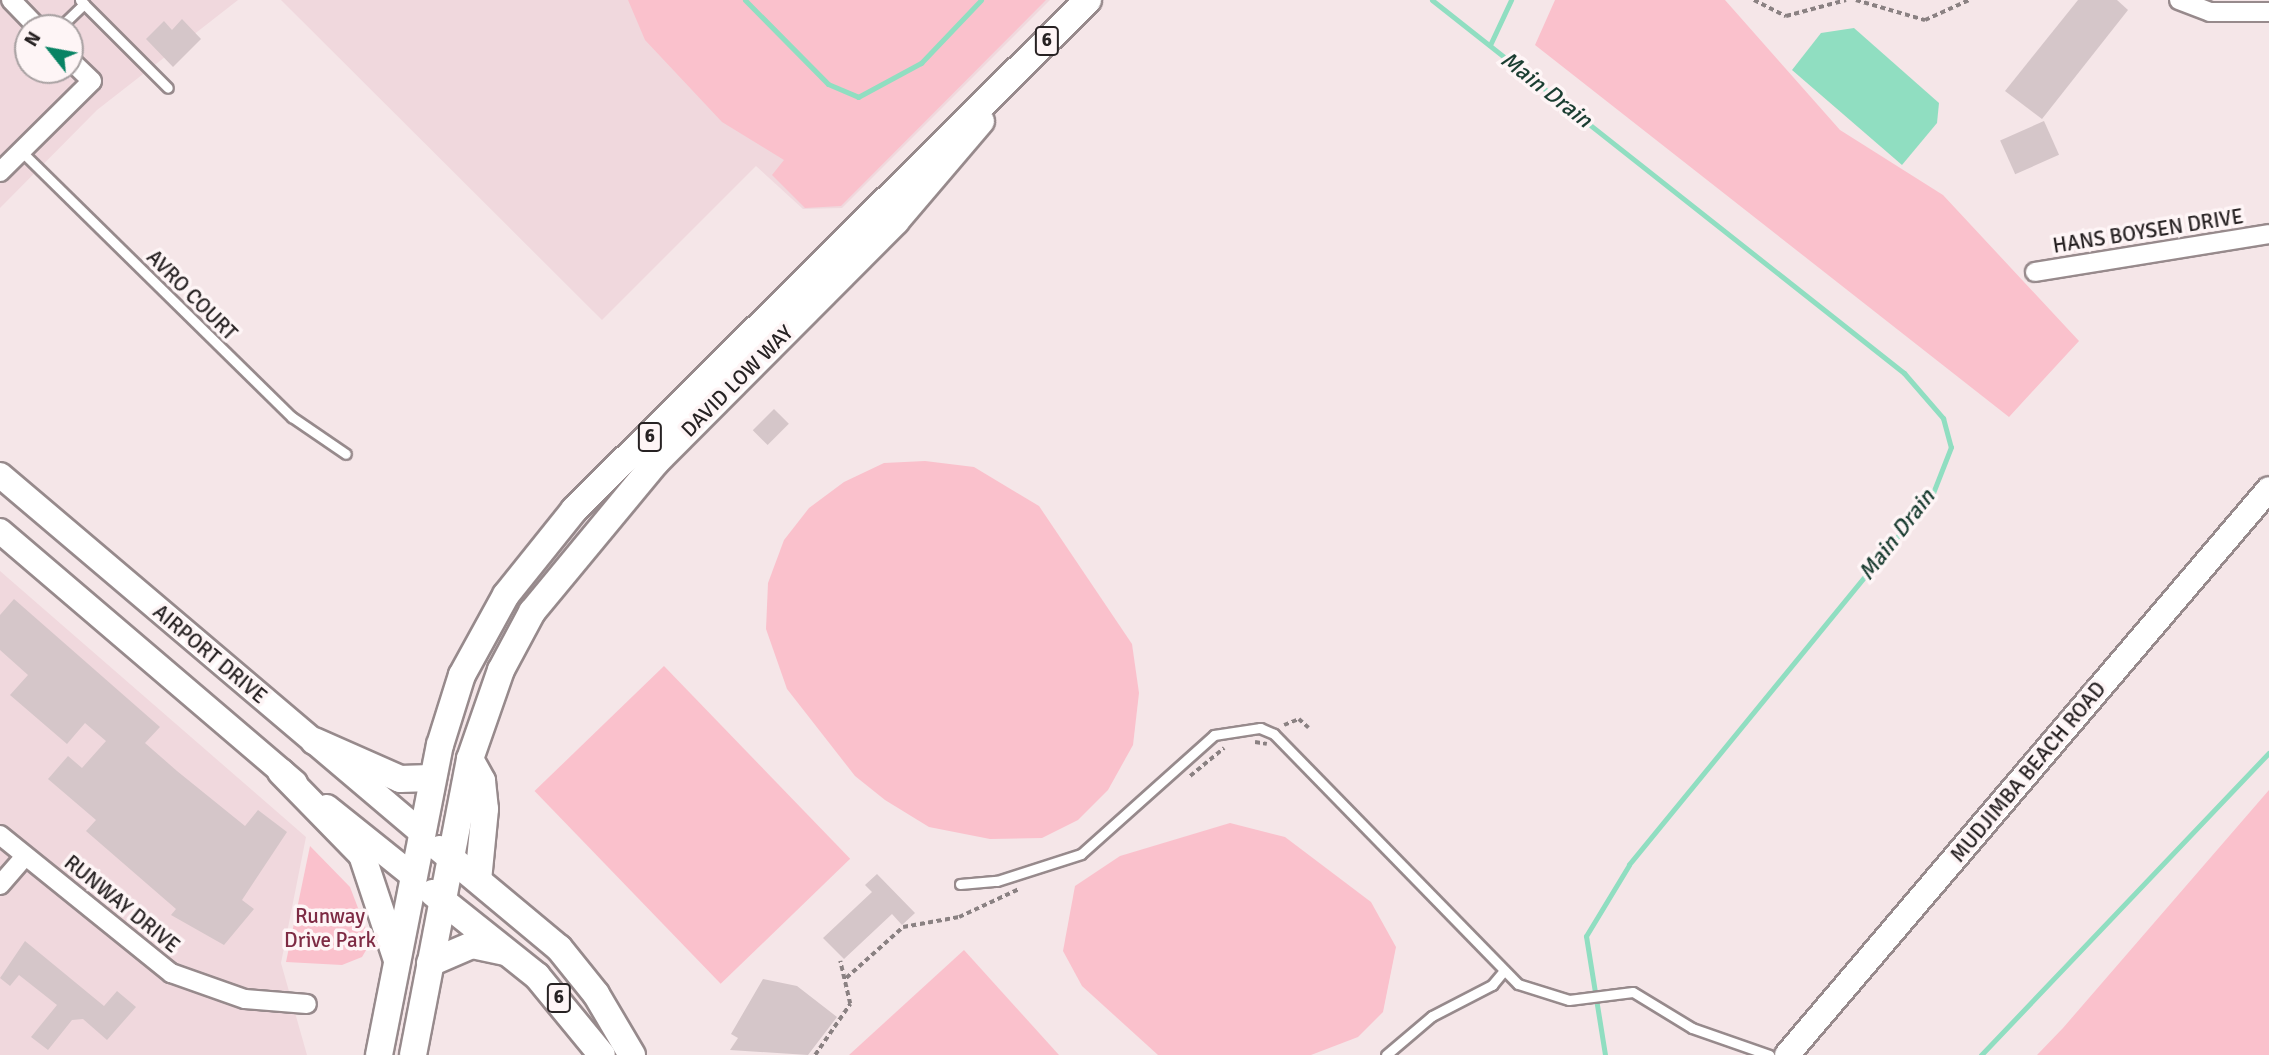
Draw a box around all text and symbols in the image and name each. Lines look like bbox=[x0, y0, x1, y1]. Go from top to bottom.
north arrow bbox=[14, 14, 84, 84]
road number: 6 bbox=[1035, 25, 1059, 56]
text: N bbox=[19, 27, 46, 51]
water label: Main Drain bbox=[1495, 46, 1597, 134]
street label: HANS BOYSEN DRIVE bbox=[2051, 203, 2245, 259]
street label: AVRO COURT bbox=[141, 244, 243, 346]
street label: DAVID LOW WAY bbox=[676, 320, 798, 442]
road number: 6 bbox=[638, 422, 662, 452]
water label: Main Drain bbox=[1853, 484, 1941, 586]
street label: AIRPORT DRIVE bbox=[148, 599, 272, 709]
street label: MUDJIMBA BEACH ROAD bbox=[1945, 677, 2111, 867]
street label: RUNWAY DRIVE bbox=[59, 850, 185, 958]
park label: Runway Drive Park bbox=[284, 903, 376, 953]
road number: 6 bbox=[547, 982, 571, 1014]

